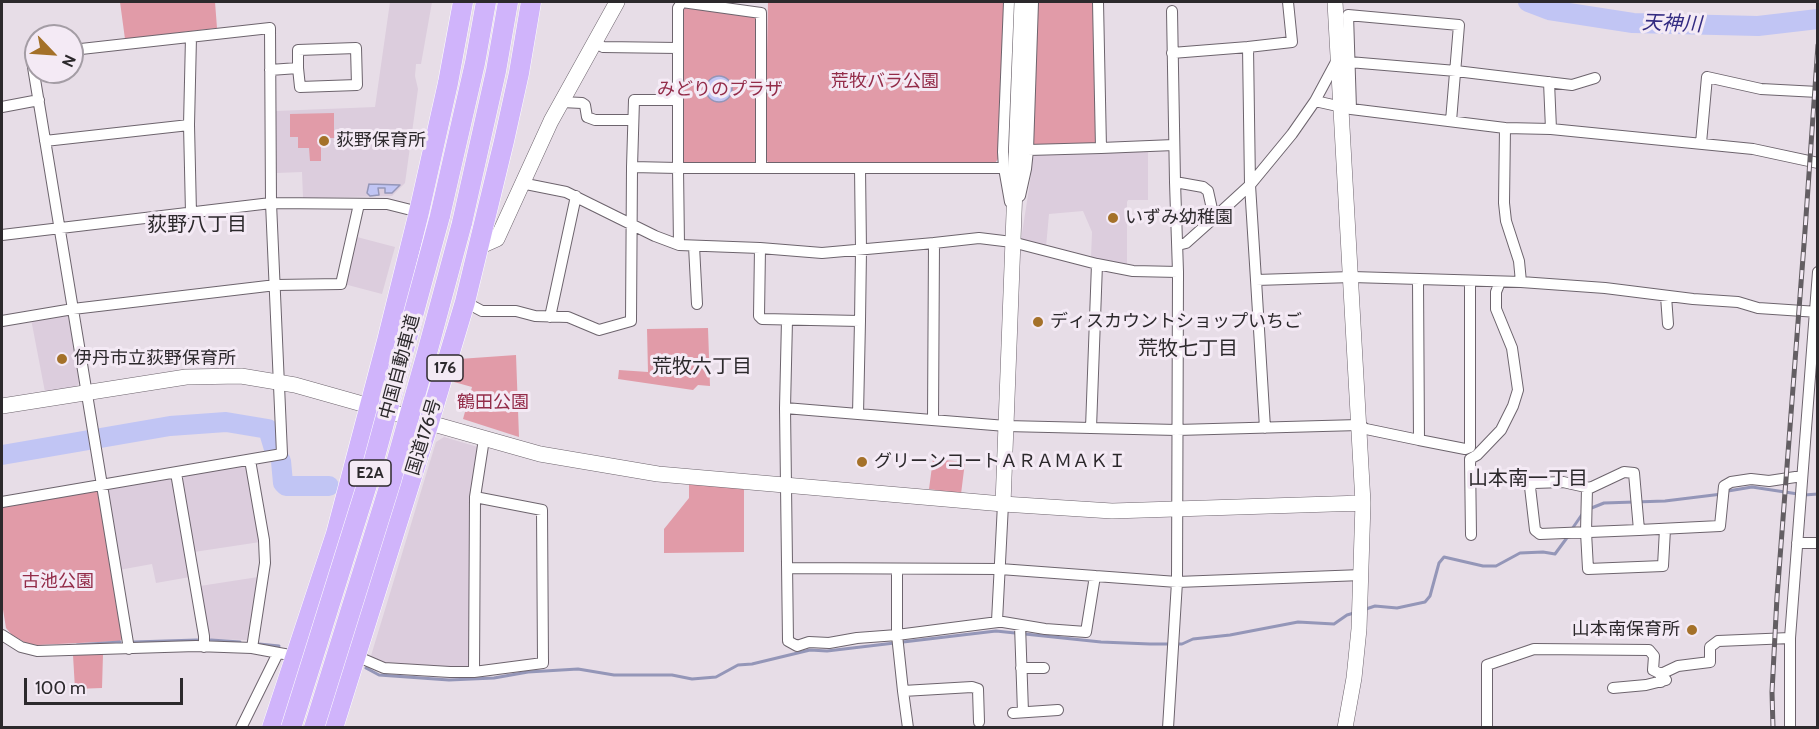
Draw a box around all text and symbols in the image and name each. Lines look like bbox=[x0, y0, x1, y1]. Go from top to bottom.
water label: 天神川 bbox=[1642, 11, 1702, 37]
north arrow bbox=[24, 24, 84, 84]
text: N bbox=[58, 52, 80, 70]
park label: 荒牧バラ公園 bbox=[831, 71, 939, 93]
park label: みどりのプラザ bbox=[657, 79, 783, 101]
place label: 荻野保育所 bbox=[336, 130, 426, 152]
marker: 荻野保育所 bbox=[317, 134, 331, 148]
place label: いずみ幼稚園 bbox=[1125, 207, 1233, 229]
marker: いずみ幼稚園 bbox=[1106, 211, 1120, 225]
district label: 荻野八丁目 bbox=[147, 213, 247, 237]
place label: ディスカウントショップいちご bbox=[1050, 311, 1302, 333]
street label: 中国自動車道 bbox=[376, 312, 424, 422]
marker: ディスカウントショップいちご bbox=[1031, 315, 1045, 329]
district label: 荒牧七丁目 bbox=[1138, 337, 1238, 361]
place label: 伊丹市立荻野保育所 bbox=[74, 348, 236, 370]
marker: 伊丹市立荻野保育所 bbox=[55, 352, 69, 366]
road number: 176 bbox=[427, 355, 463, 381]
district label: 荒牧六丁目 bbox=[652, 355, 752, 379]
park label: 鶴田公園 bbox=[457, 392, 529, 414]
street label: 国道176号 bbox=[402, 396, 446, 478]
place label: グリーンコートＡＲＡＭＡＫＩ bbox=[874, 451, 1126, 473]
marker: グリーンコートＡＲＡＭＡＫＩ bbox=[855, 455, 869, 469]
road number: E2A bbox=[349, 460, 391, 486]
district label: 山本南一丁目 bbox=[1468, 467, 1588, 491]
park label: 古池公園 bbox=[22, 571, 94, 593]
place label: 山本南保育所 bbox=[1572, 619, 1680, 641]
marker: 山本南保育所 bbox=[1685, 623, 1699, 637]
scale bar bbox=[27, 666, 186, 704]
text: 100 m bbox=[35, 677, 86, 699]

